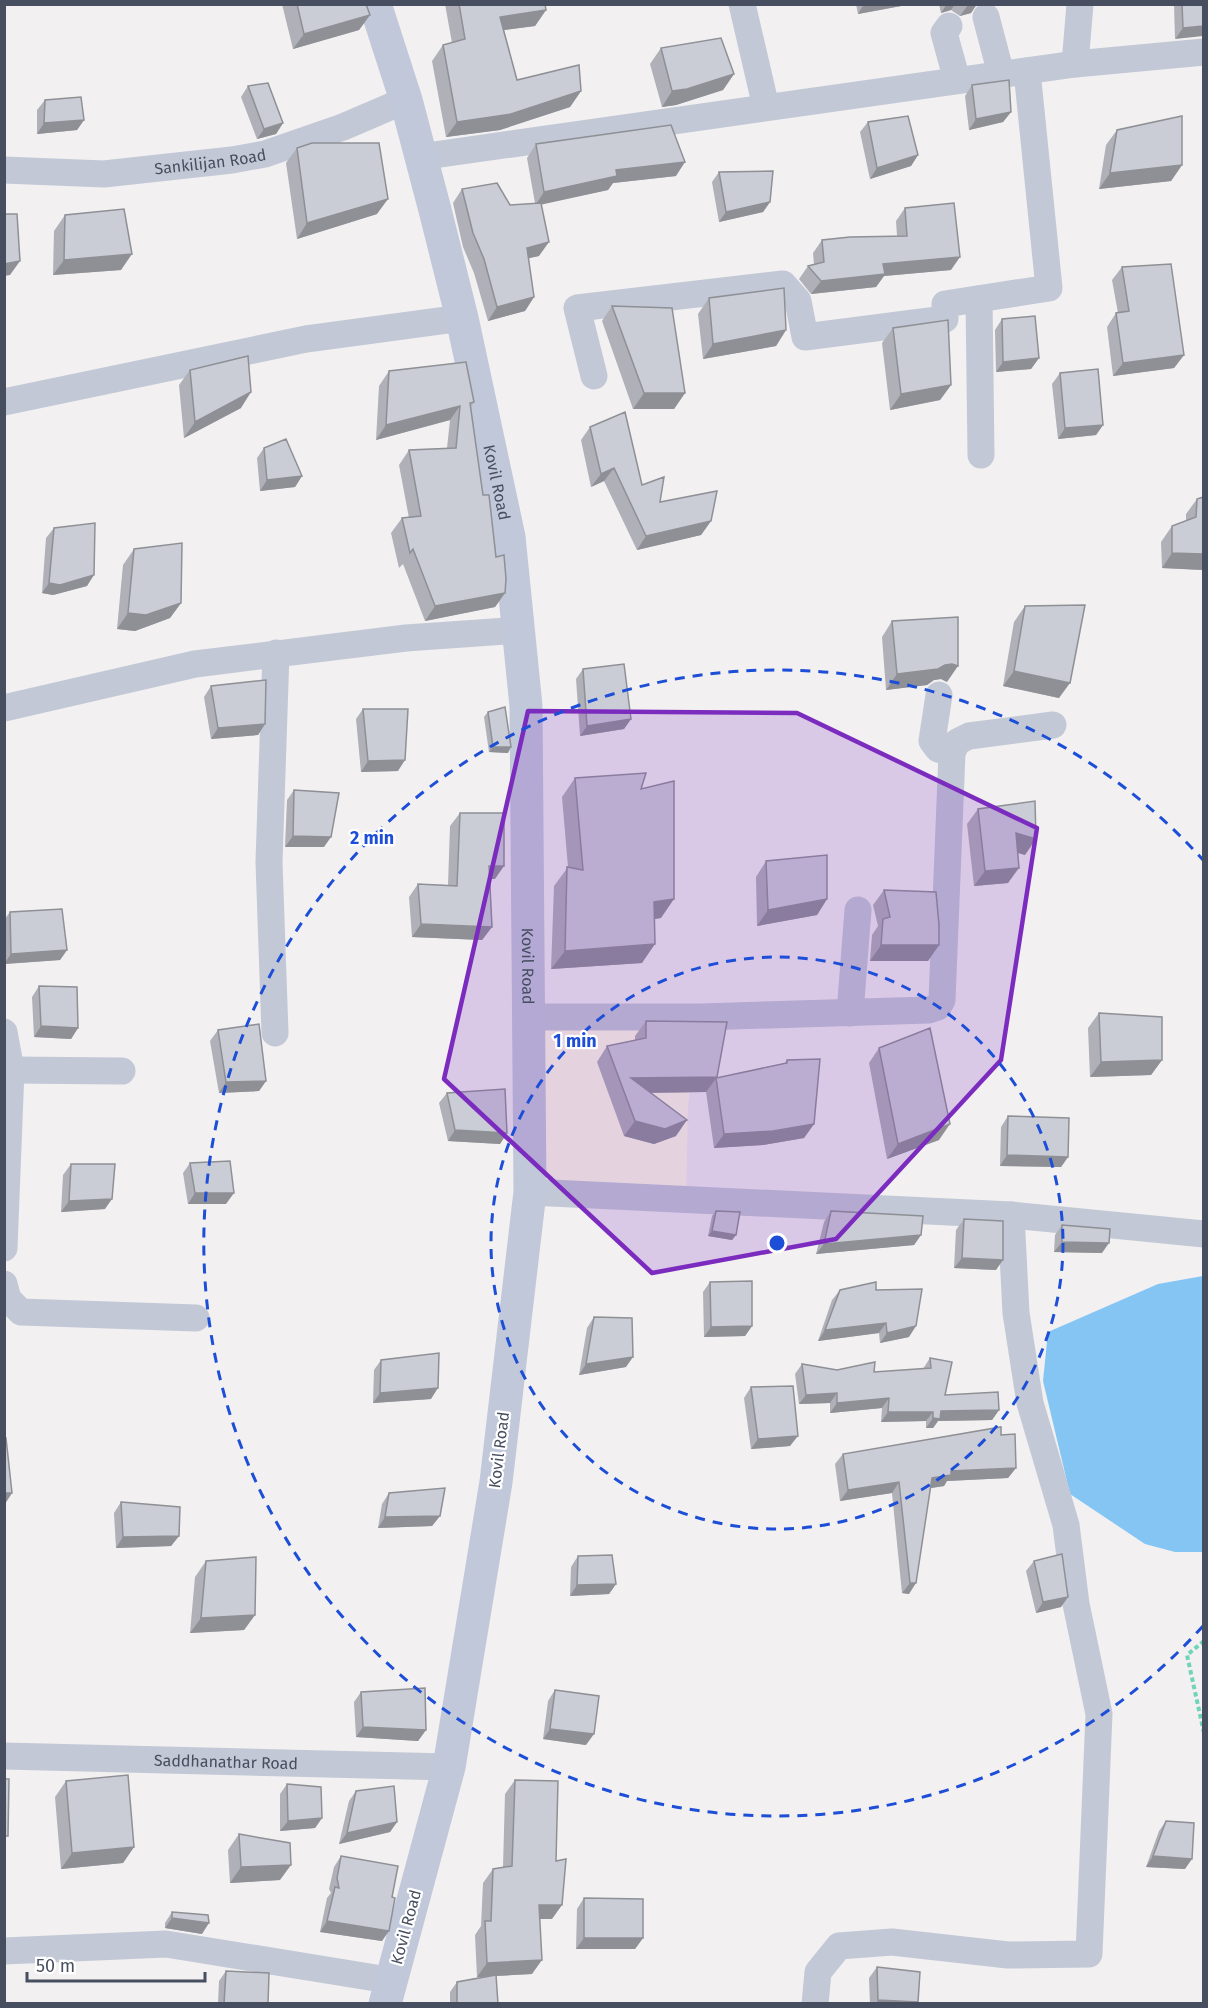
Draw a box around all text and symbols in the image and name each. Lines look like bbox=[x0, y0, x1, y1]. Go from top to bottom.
street label: Sankilijan Road bbox=[153, 144, 268, 178]
street label: Kovil Road bbox=[480, 443, 515, 522]
text: 2 min bbox=[350, 827, 394, 849]
street label: Kovil Road bbox=[518, 928, 538, 1005]
text: 1 min bbox=[553, 1030, 597, 1052]
centre of rings bbox=[767, 1233, 787, 1253]
street label: Kovil Road bbox=[485, 1411, 513, 1489]
street label: Saddhanathar Road bbox=[154, 1750, 298, 1773]
street label: Kovil Road bbox=[387, 1887, 425, 1967]
scale bar bbox=[27, 1945, 206, 1983]
text: 50 m bbox=[36, 1955, 75, 1977]

